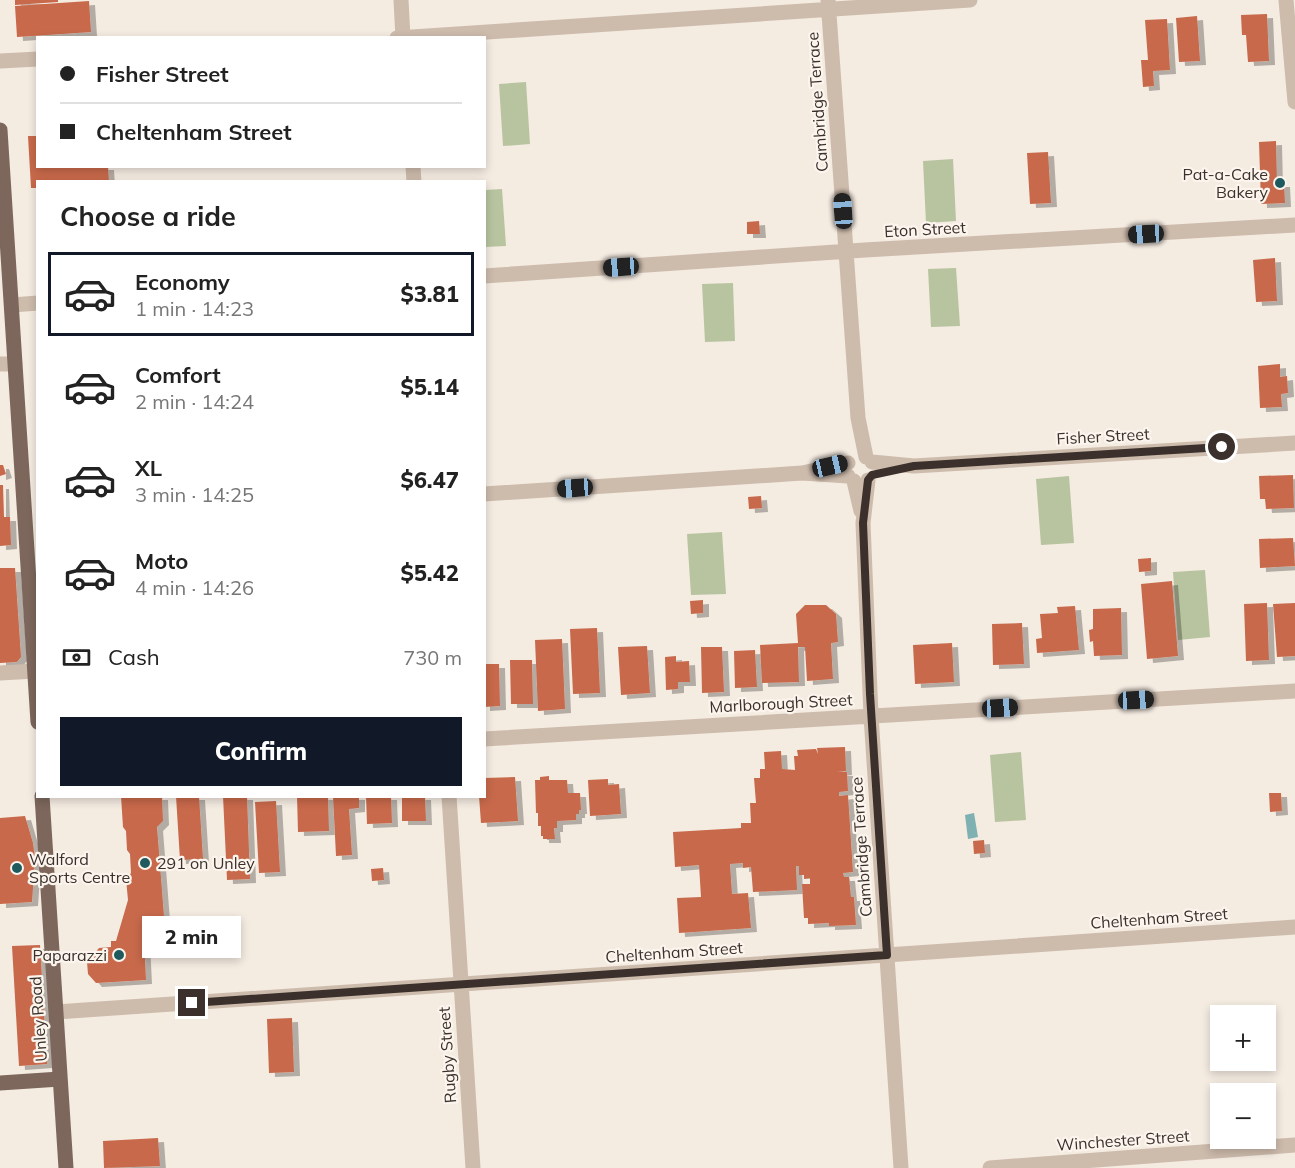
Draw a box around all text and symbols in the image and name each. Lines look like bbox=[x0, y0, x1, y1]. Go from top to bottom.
street label: Cambridge Terrace bbox=[802, 31, 832, 173]
text: Fisher Street bbox=[96, 60, 229, 88]
text: Cheltenham Street bbox=[96, 118, 292, 146]
place label: Pat-a-Cake Bakery bbox=[1183, 164, 1268, 202]
marker: Pat-a-Cake Bakery bbox=[1273, 176, 1287, 190]
car bbox=[833, 192, 853, 230]
text: Choose a ride bbox=[60, 199, 236, 233]
street label: Eton Street bbox=[884, 217, 967, 241]
car bbox=[1128, 224, 1164, 244]
car bbox=[602, 257, 640, 277]
icon: car bbox=[63, 267, 117, 321]
text: Economy bbox=[135, 268, 230, 296]
text: $3.81 bbox=[400, 280, 459, 308]
text: 1 min · 14:23 bbox=[135, 296, 254, 321]
icon: car bbox=[63, 360, 117, 414]
text: Comfort bbox=[135, 361, 221, 389]
text: $5.14 bbox=[400, 373, 459, 401]
text: 2 min · 14:24 bbox=[135, 389, 254, 414]
street label: Fisher Street bbox=[1056, 424, 1150, 448]
route start bbox=[1208, 433, 1235, 460]
icon: car bbox=[63, 453, 117, 507]
car bbox=[810, 453, 850, 479]
text: XL bbox=[135, 454, 162, 482]
text: $6.47 bbox=[400, 466, 459, 494]
car bbox=[556, 478, 594, 498]
text: 3 min · 14:25 bbox=[135, 482, 254, 507]
icon: car bbox=[63, 546, 117, 600]
text: Moto bbox=[135, 547, 188, 575]
text: $5.42 bbox=[400, 559, 459, 587]
text: 4 min · 14:26 bbox=[135, 575, 254, 600]
icon: cash bbox=[60, 641, 93, 674]
text: Cash bbox=[108, 643, 160, 671]
text: 730 m bbox=[403, 645, 462, 670]
street label: Marlborough Street bbox=[709, 689, 853, 717]
car bbox=[1118, 690, 1154, 710]
car bbox=[982, 698, 1018, 718]
button: Confirm bbox=[60, 717, 462, 786]
street label: Cambridge Terrace bbox=[846, 776, 876, 918]
place label: Walford Sports Centre bbox=[29, 849, 130, 887]
place label: 291 on Unley bbox=[157, 853, 255, 873]
marker: 291 on Unley bbox=[138, 856, 152, 870]
marker: Walford Sports Centre bbox=[10, 861, 24, 875]
street label: Cheltenham Street bbox=[1090, 903, 1229, 933]
callout: 2 min bbox=[142, 916, 242, 958]
text: 2 min bbox=[165, 924, 218, 949]
street label: Cheltenham Street bbox=[605, 937, 744, 967]
place label: Paparazzi bbox=[32, 945, 107, 965]
marker: Paparazzi bbox=[112, 948, 126, 962]
street label: Unley Road bbox=[25, 976, 51, 1062]
route end bbox=[178, 989, 205, 1016]
map controls bbox=[1210, 1005, 1276, 1149]
button: + bbox=[1210, 1005, 1276, 1071]
street label: Rugby Street bbox=[434, 1006, 460, 1104]
button: − bbox=[1210, 1083, 1276, 1149]
street label: Winchester Street bbox=[1056, 1125, 1191, 1155]

